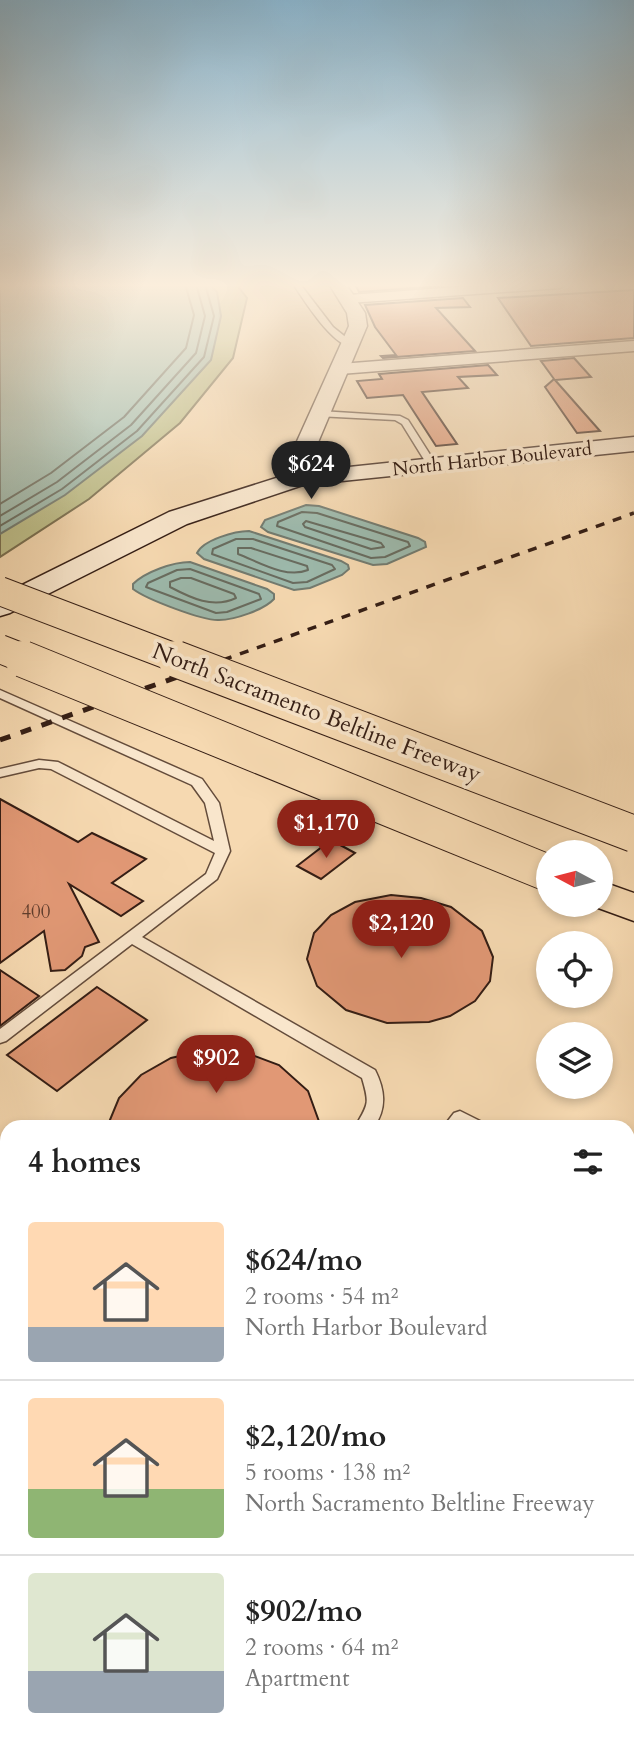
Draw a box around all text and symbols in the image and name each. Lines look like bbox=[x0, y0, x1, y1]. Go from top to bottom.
street label: North Harbor Boulevard bbox=[391, 436, 593, 482]
pin: $624 bbox=[270, 442, 352, 501]
text: $624 bbox=[287, 448, 335, 479]
street label: North Sacramento Beltline Freeway bbox=[148, 635, 486, 790]
pin: $1,170 bbox=[269, 800, 383, 860]
text: $1,170 bbox=[293, 807, 359, 838]
north arrow bbox=[536, 840, 612, 917]
map controls bbox=[536, 840, 613, 1099]
house number: 400 bbox=[21, 899, 51, 925]
pin: $2,120 bbox=[344, 900, 458, 960]
text: $2,120 bbox=[368, 907, 434, 938]
button: locate bbox=[536, 931, 613, 1008]
button: layers bbox=[536, 1022, 613, 1099]
pin: $902 bbox=[175, 1036, 257, 1095]
text: $902 bbox=[192, 1042, 240, 1073]
text: 4 homes bbox=[28, 1142, 141, 1183]
icon: filters bbox=[569, 1143, 607, 1181]
text: $624/mo bbox=[245, 1240, 362, 1281]
icon: home bbox=[84, 1250, 168, 1334]
text: 2 rooms · 54 m² bbox=[245, 1281, 398, 1312]
text: North Harbor Boulevard bbox=[245, 1312, 488, 1343]
text: $2,120/mo bbox=[245, 1416, 386, 1457]
icon: home bbox=[84, 1426, 168, 1510]
text: 5 rooms · 138 m² bbox=[245, 1457, 410, 1488]
text: North Sacramento Beltline Freeway bbox=[245, 1488, 595, 1519]
text: $902/mo bbox=[245, 1591, 362, 1632]
icon: home bbox=[84, 1601, 168, 1685]
text: 2 rooms · 64 m² bbox=[245, 1632, 398, 1663]
text: Apartment bbox=[245, 1663, 349, 1694]

